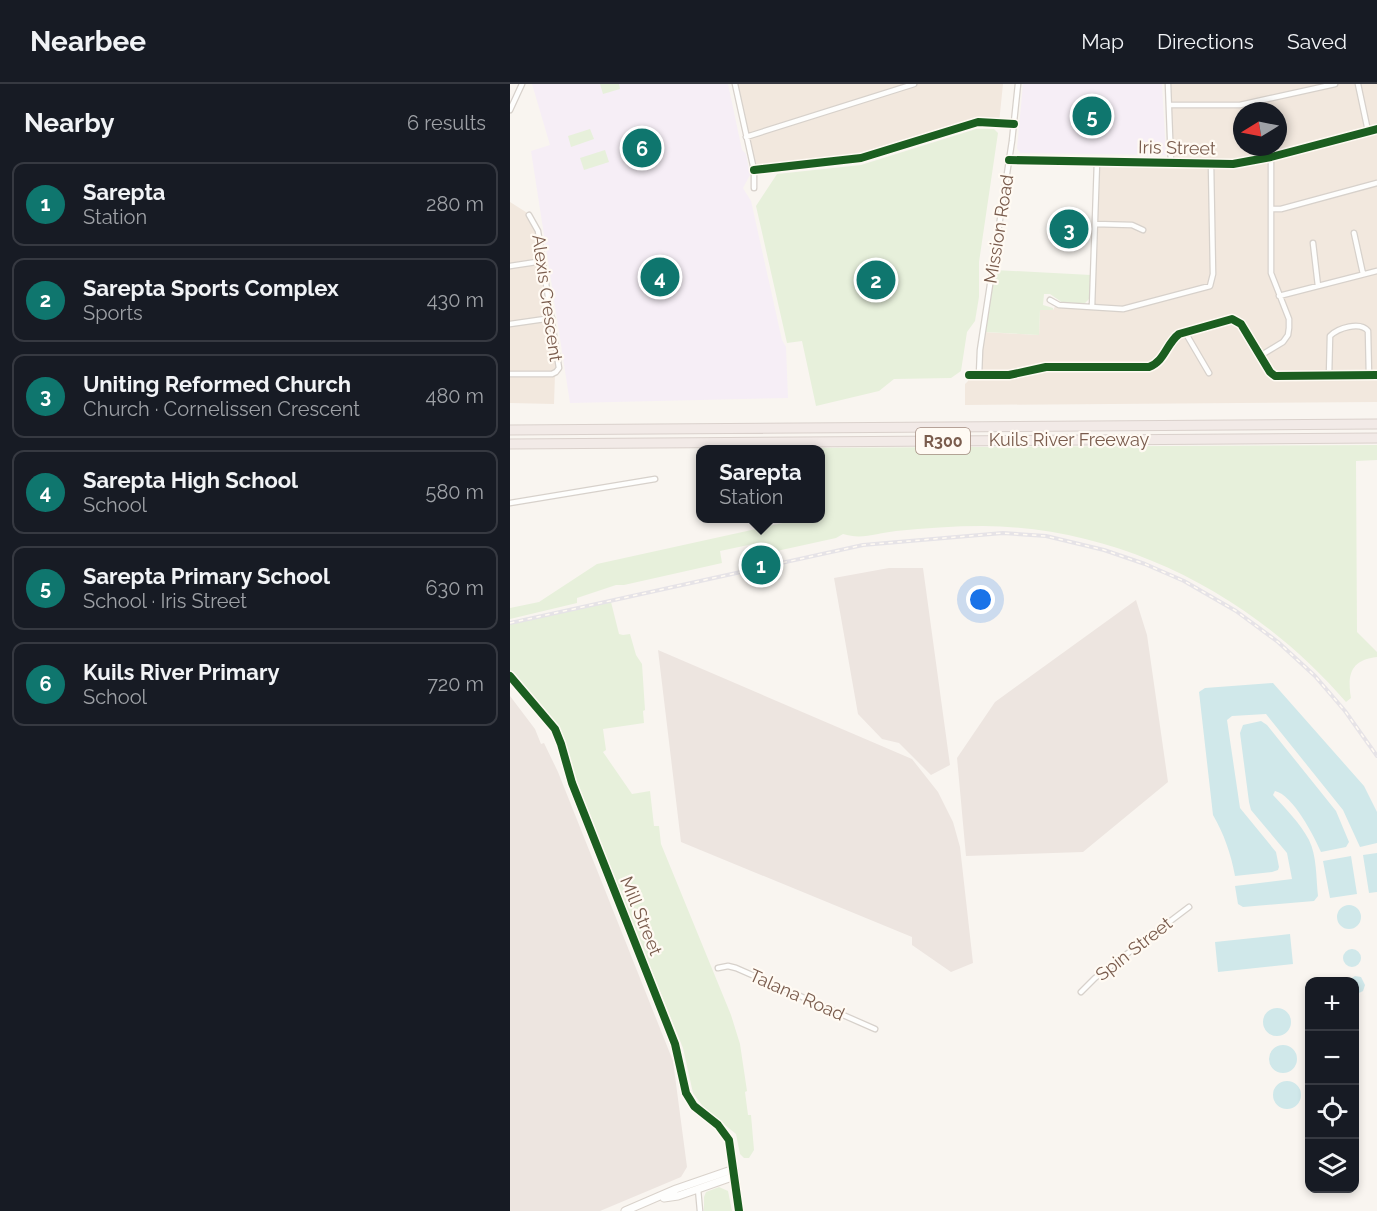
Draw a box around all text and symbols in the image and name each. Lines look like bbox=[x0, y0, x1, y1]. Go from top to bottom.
text: Nearbee bbox=[30, 25, 146, 58]
text: Map bbox=[1081, 29, 1124, 54]
text: Directions bbox=[1157, 29, 1254, 54]
text: Saved bbox=[1287, 29, 1347, 54]
pin: 5 bbox=[1072, 93, 1112, 138]
north arrow bbox=[1233, 102, 1287, 156]
text: Nearby bbox=[24, 108, 114, 138]
text: 6 results bbox=[407, 111, 486, 135]
pin: 6 bbox=[622, 126, 662, 170]
street label: Iris Street bbox=[1138, 136, 1216, 159]
street label: Mission Road bbox=[980, 173, 1017, 285]
text: Sarepta bbox=[83, 179, 165, 205]
text: 1 bbox=[41, 192, 50, 216]
text: 280 m bbox=[426, 192, 484, 216]
text: Station bbox=[83, 205, 147, 229]
pin: 3 bbox=[1050, 206, 1088, 252]
street label: Alexis Crescent bbox=[528, 233, 567, 363]
pin: 4 bbox=[640, 254, 680, 300]
pin: 2 bbox=[856, 258, 896, 302]
text: Sarepta Sports Complex bbox=[83, 275, 339, 301]
text: 2 bbox=[40, 288, 51, 312]
text: 430 m bbox=[427, 288, 484, 312]
text: Sports bbox=[83, 301, 143, 325]
text: Uniting Reformed Church bbox=[83, 371, 351, 397]
text: 3 bbox=[40, 384, 51, 408]
text: 480 m bbox=[426, 384, 484, 408]
text: Church · Cornelissen Crescent bbox=[83, 397, 360, 421]
road number: R300 bbox=[916, 428, 970, 454]
street label: Kuils River Freeway bbox=[989, 429, 1149, 450]
popup bbox=[696, 445, 825, 523]
text: Sarepta bbox=[719, 459, 802, 485]
text: Sarepta High School bbox=[83, 467, 298, 493]
text: 4 bbox=[40, 480, 51, 504]
text: 580 m bbox=[426, 480, 484, 504]
text: Station bbox=[719, 485, 783, 509]
text: School bbox=[83, 493, 147, 517]
pin: 1 bbox=[742, 542, 780, 588]
text: Sarepta Primary School bbox=[83, 563, 330, 589]
text: 5 bbox=[40, 576, 51, 600]
text: 630 m bbox=[426, 576, 484, 600]
your location bbox=[966, 585, 995, 614]
text: School · Iris Street bbox=[83, 589, 247, 613]
text: Kuils River Primary bbox=[83, 659, 280, 685]
text: 6 bbox=[39, 672, 52, 696]
text: 720 m bbox=[427, 672, 484, 696]
text: School bbox=[83, 685, 147, 709]
street label: Mill Street bbox=[616, 873, 667, 958]
street label: Spin Street bbox=[1091, 912, 1176, 985]
street label: Talana Road bbox=[746, 964, 848, 1025]
map controls bbox=[1305, 977, 1359, 1193]
button: + bbox=[1305, 977, 1359, 1031]
button: − bbox=[1305, 1031, 1359, 1085]
button: locate bbox=[1305, 1085, 1359, 1139]
button: layers bbox=[1305, 1139, 1359, 1193]

